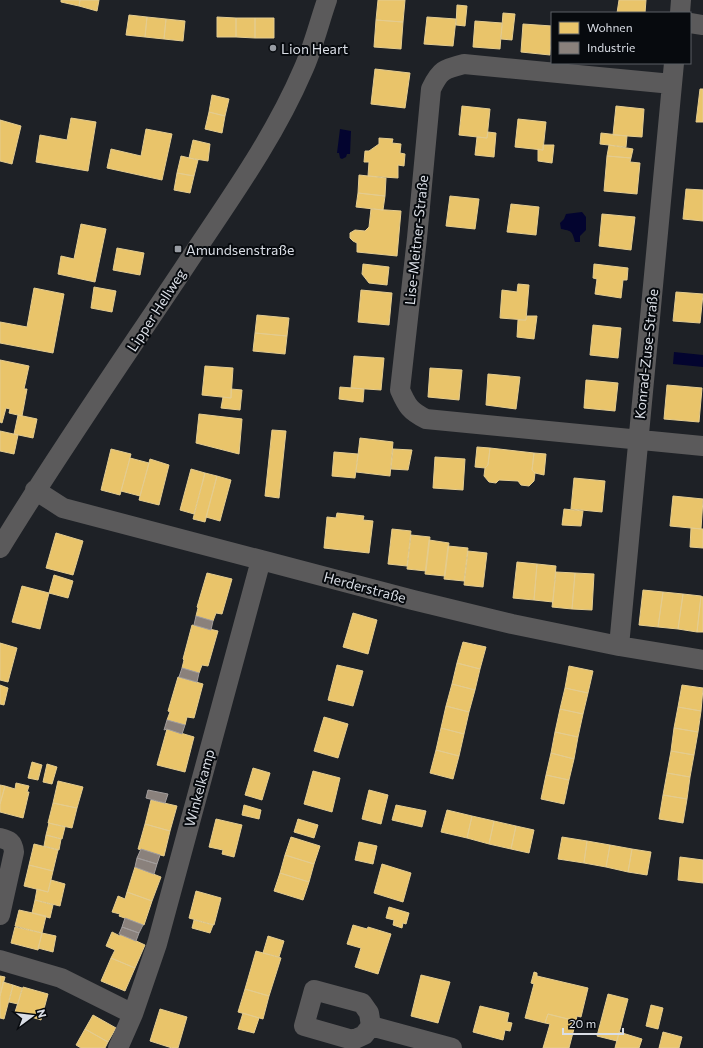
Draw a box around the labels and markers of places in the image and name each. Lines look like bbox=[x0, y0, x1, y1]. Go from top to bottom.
place label: Lion Heart bbox=[281, 40, 348, 57]
marker: Lion Heart bbox=[268, 43, 278, 53]
place label: Amundsenstraße bbox=[186, 241, 294, 258]
marker: Amundsenstraße bbox=[173, 244, 183, 254]

